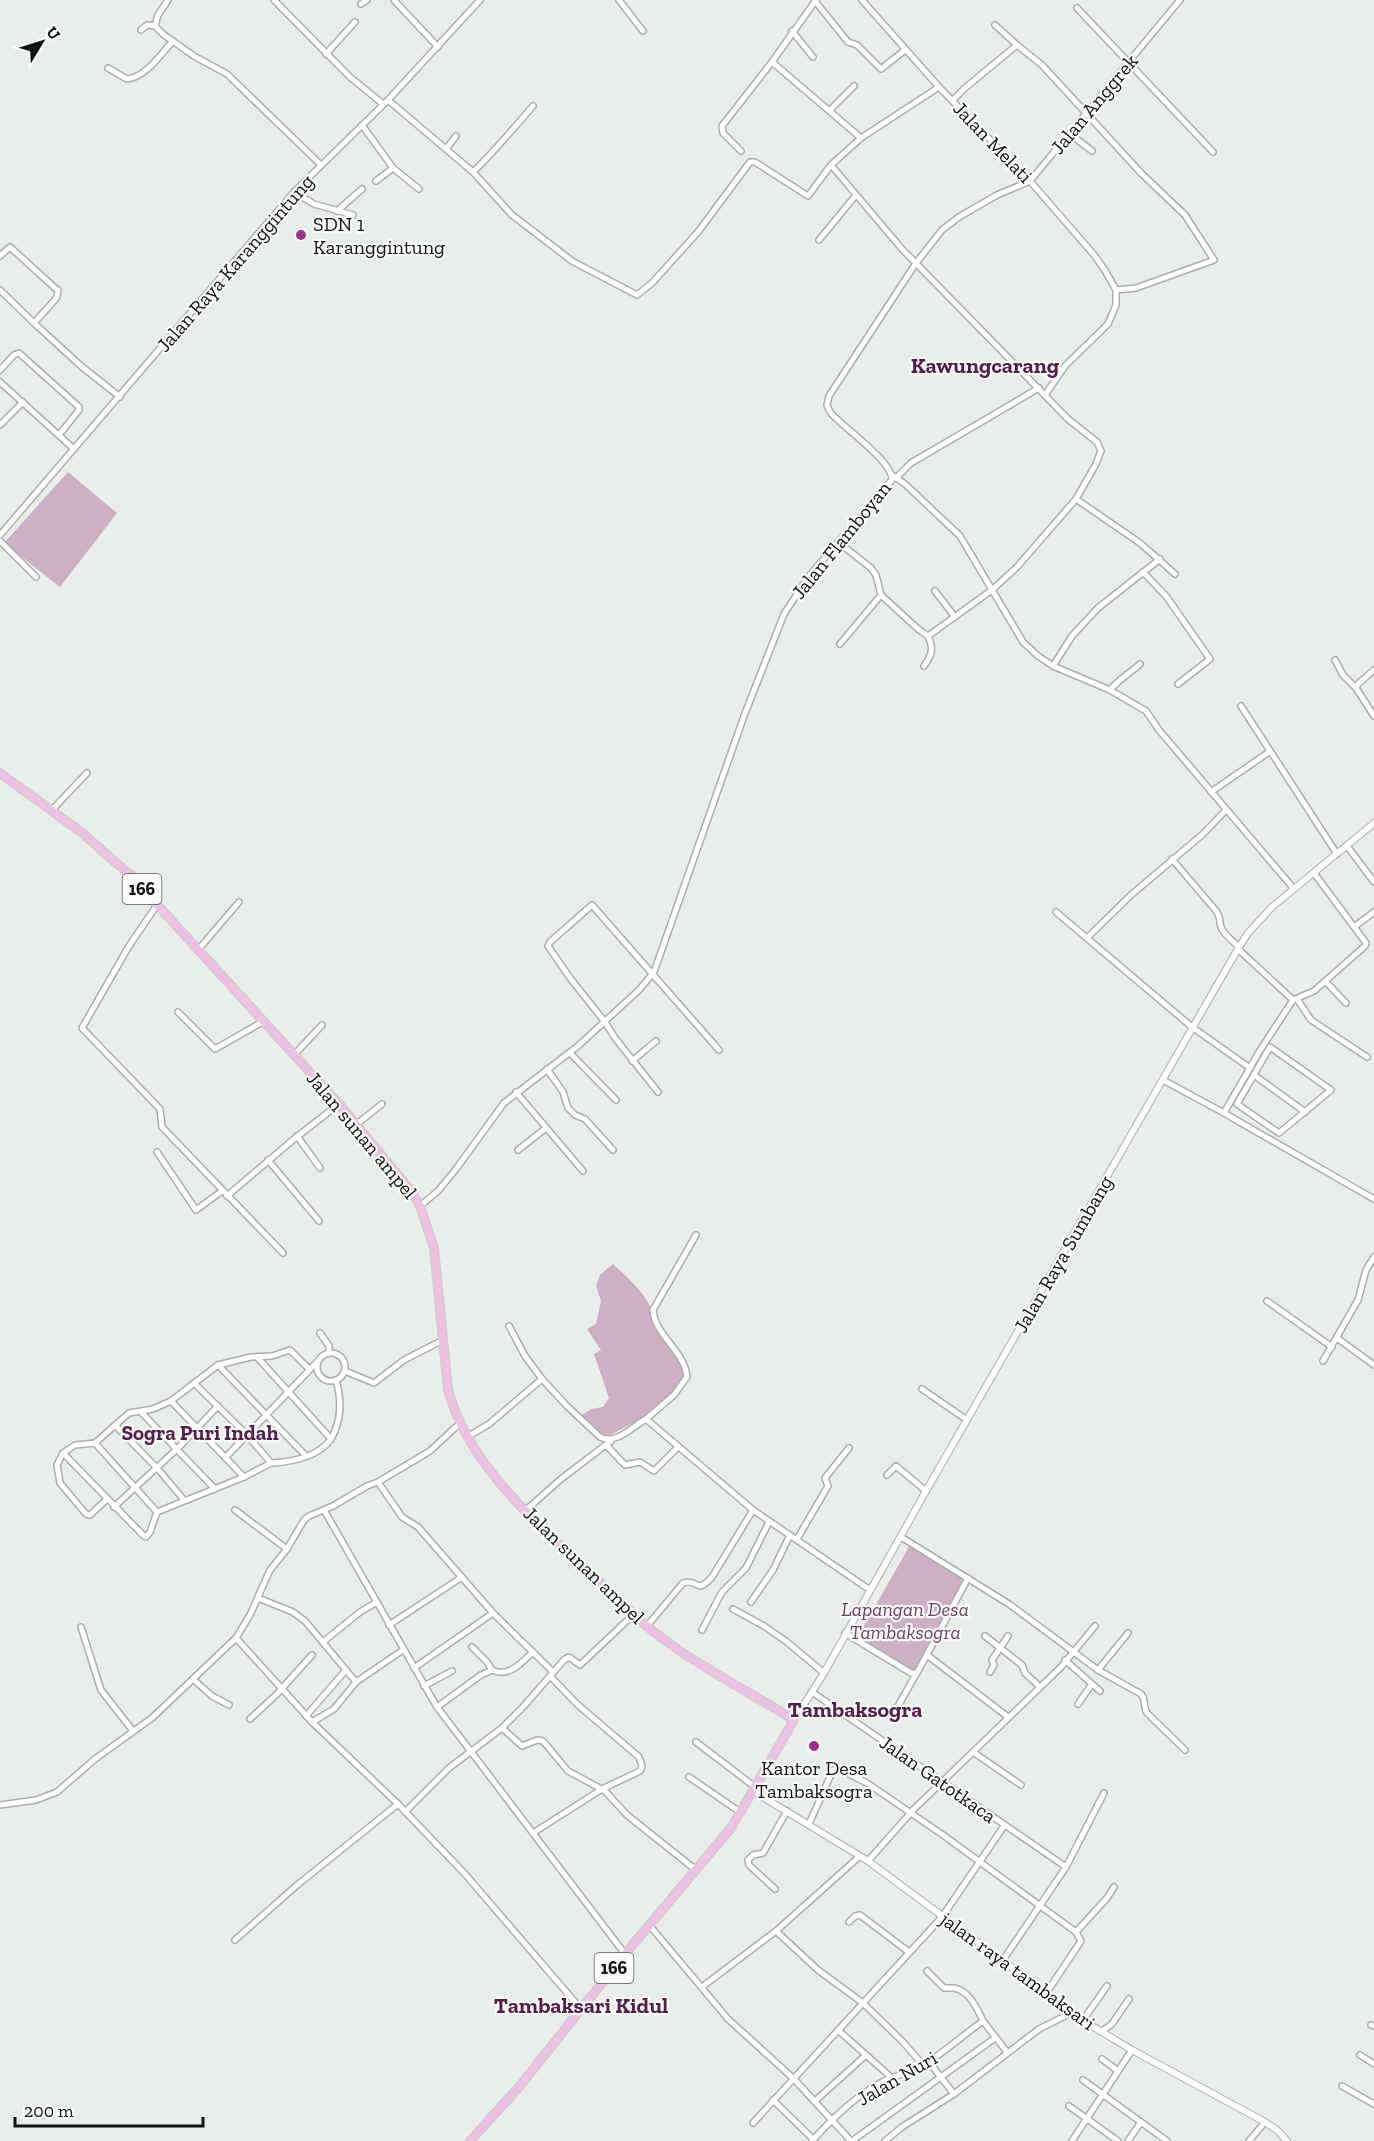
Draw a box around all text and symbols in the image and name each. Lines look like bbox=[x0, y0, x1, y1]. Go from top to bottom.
north arrow bbox=[12, 12, 72, 72]
text: U bbox=[42, 23, 65, 44]
street label: Jalan Anggrek bbox=[1045, 49, 1143, 159]
street label: Jalan Melati bbox=[948, 96, 1038, 188]
street label: Jalan Raya Karanggintung bbox=[151, 169, 319, 357]
place label: SDN 1 Karanggintung bbox=[313, 212, 445, 259]
marker: SDN 1 Karanggintung bbox=[294, 228, 308, 242]
district label: Kawungcarang bbox=[911, 352, 1060, 379]
street label: Jalan Flamboyan bbox=[786, 476, 896, 604]
road number: 166 bbox=[122, 874, 162, 904]
street label: Jalan sunan ampel bbox=[302, 1066, 422, 1204]
street label: Jalan Raya Sumbang bbox=[1008, 1171, 1118, 1337]
district label: Sogra Puri Indah bbox=[121, 1420, 279, 1445]
street label: Jalan sunan ampel bbox=[518, 1501, 650, 1629]
park label: Lapangan Desa Tambaksogra bbox=[841, 1597, 969, 1644]
district label: Tambaksogra bbox=[788, 1696, 922, 1723]
street label: Jalan Gatotkaca bbox=[875, 1730, 1001, 1828]
marker: Kantor Desa Tambaksogra bbox=[807, 1739, 821, 1753]
place label: Kantor Desa Tambaksogra bbox=[755, 1756, 873, 1803]
street label: jalan raya tambaksari bbox=[935, 1906, 1100, 2035]
road number: 166 bbox=[594, 1953, 634, 1983]
district label: Tambaksari Kidul bbox=[494, 1992, 668, 2019]
street label: Jalan Nuri bbox=[853, 2045, 942, 2111]
scale bar bbox=[15, 2090, 202, 2128]
text: 200 m bbox=[24, 2100, 74, 2122]

